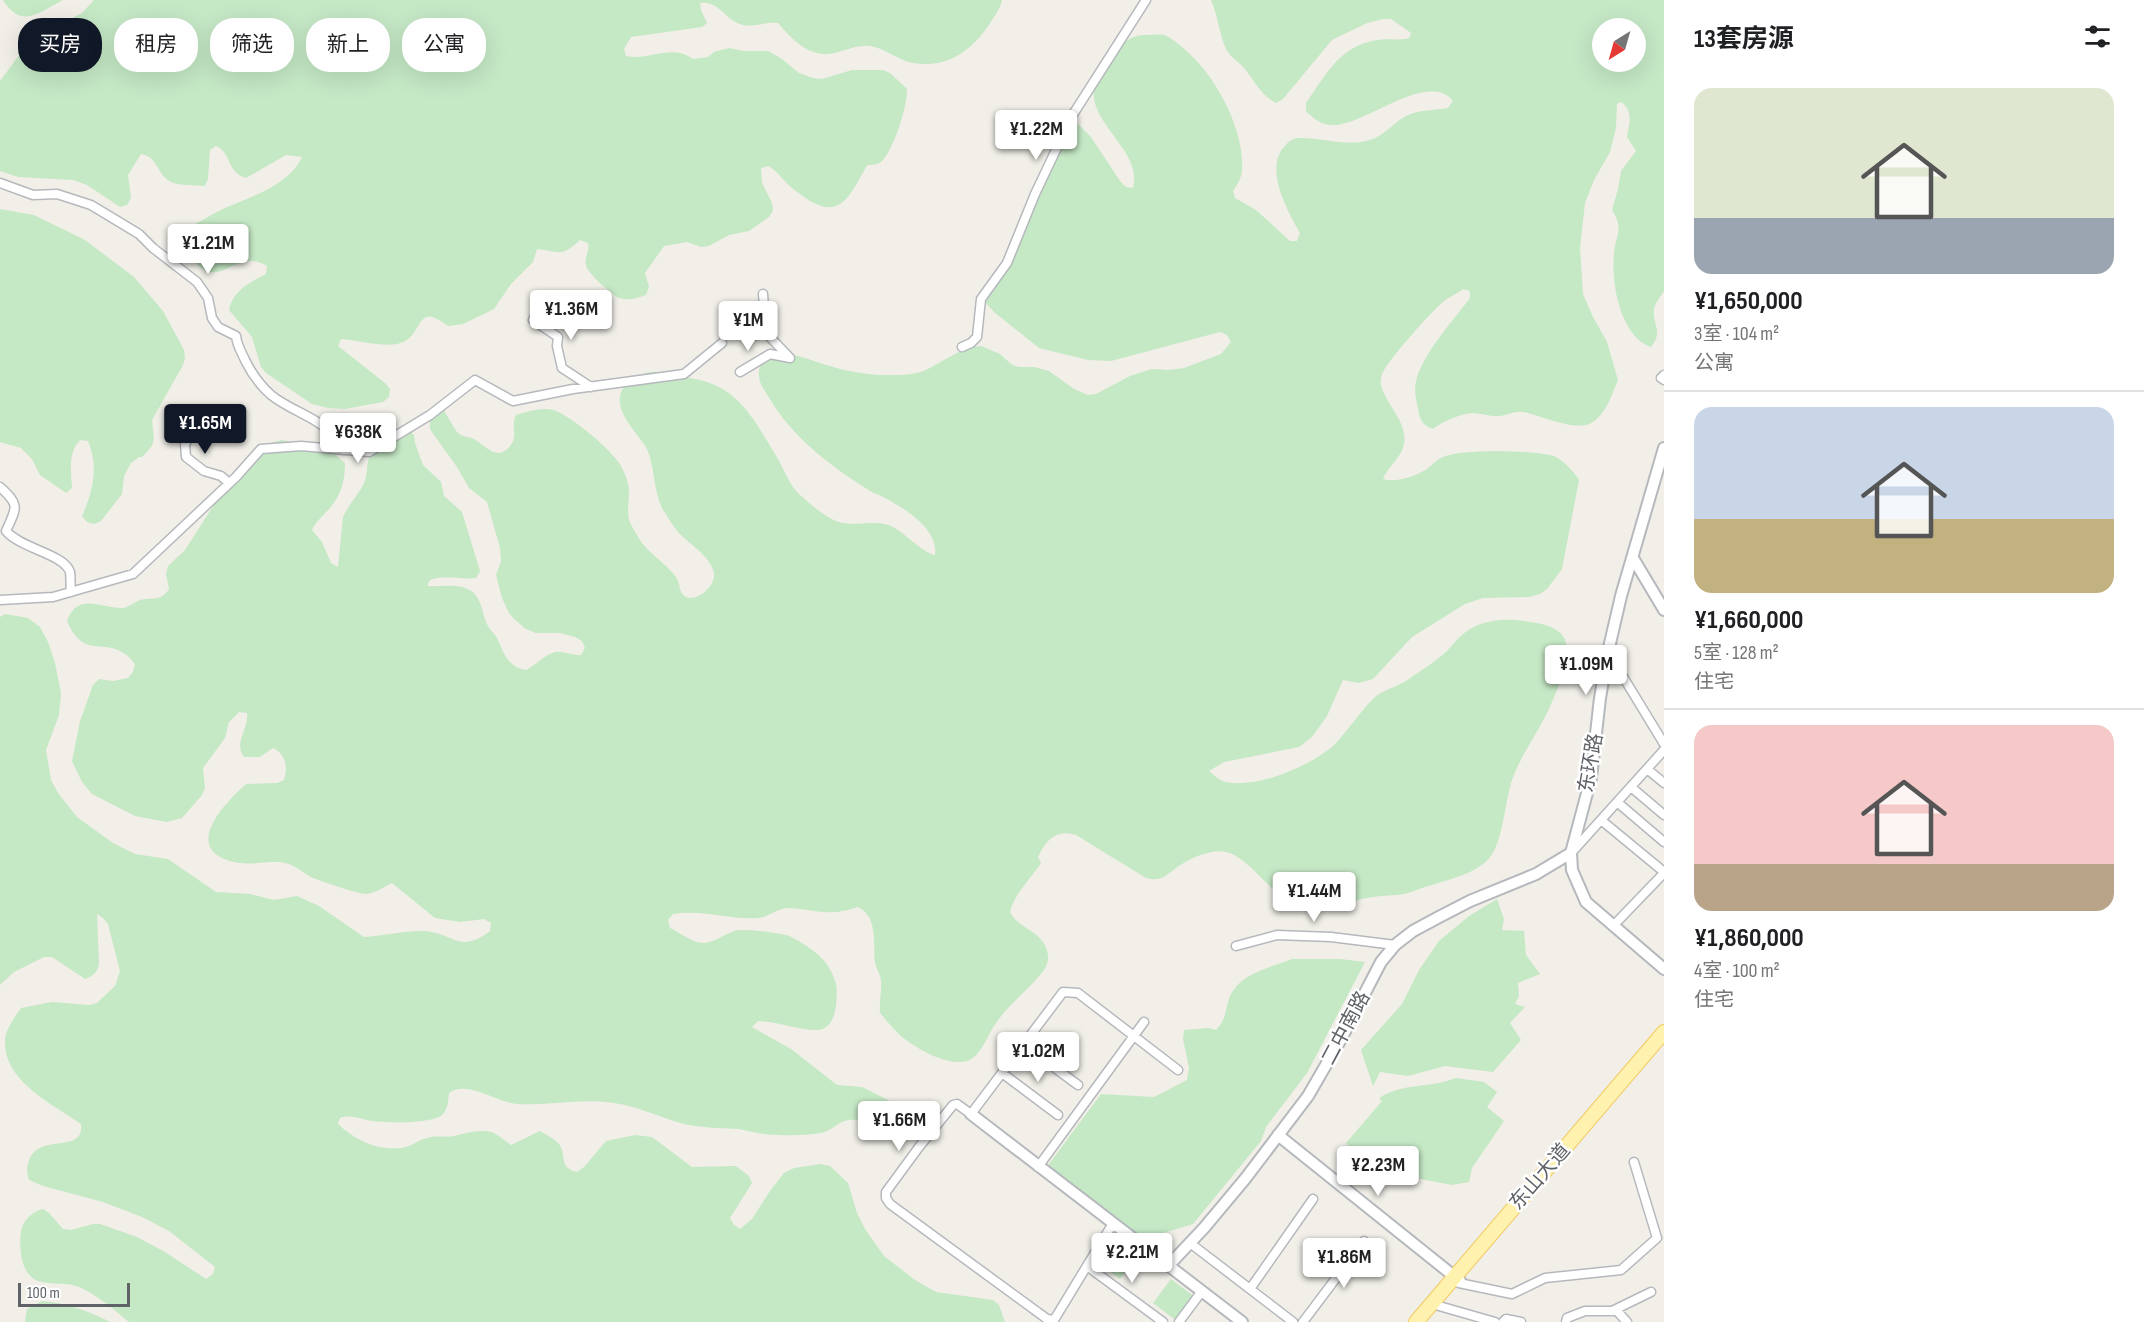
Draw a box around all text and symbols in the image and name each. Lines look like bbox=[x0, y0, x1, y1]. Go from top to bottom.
chip: 买房 bbox=[18, 18, 102, 72]
chip: 租房 bbox=[114, 18, 198, 72]
chip: 筛选 bbox=[210, 18, 294, 72]
chip: 新上 bbox=[306, 18, 390, 72]
chip: 公寓 bbox=[402, 18, 486, 72]
north arrow bbox=[1592, 18, 1646, 72]
map controls bbox=[1592, 18, 1646, 72]
icon: filters bbox=[2081, 20, 2114, 53]
text: 13套房源 bbox=[1694, 24, 1794, 55]
pin: ¥1.22M bbox=[987, 110, 1085, 161]
text: ¥1.22M bbox=[1009, 117, 1063, 141]
icon: home bbox=[1850, 127, 1958, 235]
pin: ¥1.21M bbox=[159, 224, 257, 275]
text: ¥1.21M bbox=[182, 231, 234, 255]
text: ¥1,650,000 bbox=[1694, 286, 1803, 317]
pin: ¥1.36M bbox=[522, 290, 620, 341]
text: ¥1.36M bbox=[544, 297, 598, 321]
pin: ¥1M bbox=[719, 301, 777, 352]
text: ¥1M bbox=[733, 308, 763, 332]
text: 3室 · 104 m² bbox=[1694, 322, 1779, 346]
text: 公寓 bbox=[1694, 351, 1734, 375]
pin: ¥1.65M bbox=[156, 404, 254, 455]
text: ¥1.65M bbox=[178, 411, 232, 435]
pin: ¥638K bbox=[316, 413, 400, 464]
text: ¥638K bbox=[334, 420, 382, 444]
icon: home bbox=[1850, 446, 1958, 554]
text: ¥1,660,000 bbox=[1694, 605, 1803, 636]
text: 5室 · 128 m² bbox=[1694, 641, 1779, 665]
pin: ¥1.09M bbox=[1537, 645, 1635, 696]
text: ¥1.09M bbox=[1559, 652, 1613, 676]
text: 住宅 bbox=[1694, 670, 1734, 694]
street label: 东环路 bbox=[1574, 731, 1608, 795]
icon: home bbox=[1850, 764, 1958, 872]
pin: ¥1.44M bbox=[1265, 872, 1363, 923]
text: ¥1.44M bbox=[1287, 879, 1341, 903]
text: ¥1,860,000 bbox=[1694, 923, 1804, 954]
text: 4室 · 100 m² bbox=[1694, 959, 1780, 983]
street label: 二中南路 bbox=[1317, 987, 1375, 1069]
text: 住宅 bbox=[1694, 988, 1734, 1012]
pin: ¥1.02M bbox=[989, 1032, 1087, 1083]
text: ¥1.02M bbox=[1011, 1039, 1065, 1063]
pin: ¥1.66M bbox=[850, 1101, 948, 1152]
text: ¥1.66M bbox=[872, 1108, 926, 1132]
street label: 东山大道 bbox=[1505, 1139, 1575, 1215]
pin: ¥2.23M bbox=[1329, 1146, 1427, 1197]
text: ¥2.23M bbox=[1351, 1153, 1405, 1177]
pin: ¥2.21M bbox=[1083, 1233, 1181, 1284]
pin: ¥1.86M bbox=[1295, 1238, 1393, 1289]
text: ¥2.21M bbox=[1105, 1240, 1159, 1264]
text: ¥1.86M bbox=[1317, 1245, 1371, 1269]
scale bar bbox=[18, 1280, 130, 1308]
text: 100 m bbox=[27, 1284, 60, 1303]

